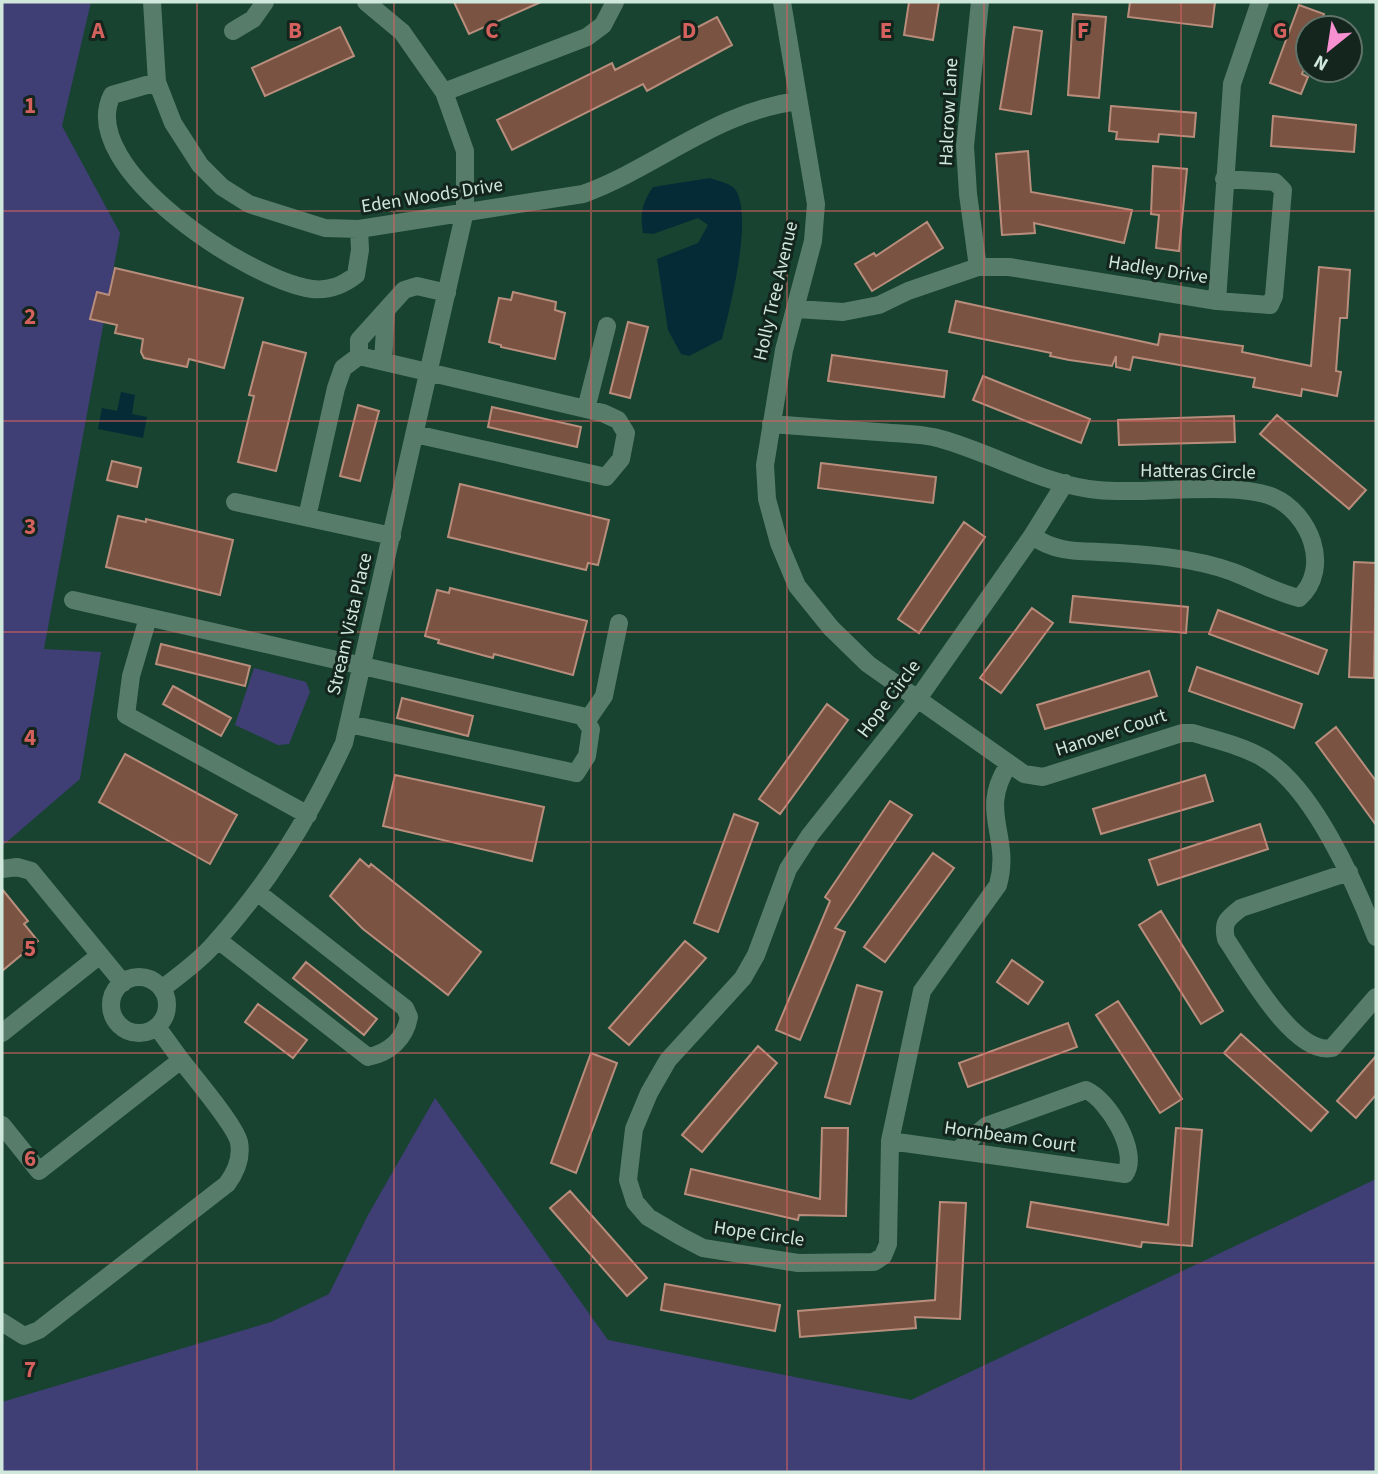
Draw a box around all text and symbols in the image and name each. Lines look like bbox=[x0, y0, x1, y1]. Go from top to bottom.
text: A bbox=[90, 14, 105, 47]
text: B bbox=[288, 14, 302, 47]
text: C bbox=[485, 14, 499, 47]
text: D bbox=[682, 14, 696, 47]
text: E bbox=[880, 14, 892, 47]
text: F bbox=[1077, 14, 1089, 47]
text: G bbox=[1273, 14, 1287, 47]
north arrow bbox=[1294, 14, 1364, 84]
text: N bbox=[1309, 48, 1333, 77]
street label: Halcrow Lane bbox=[933, 57, 965, 167]
text: 1 bbox=[24, 89, 36, 122]
street label: Eden Woods Drive bbox=[359, 171, 505, 221]
street label: Holly Tree Avenue bbox=[747, 219, 805, 363]
street label: Hadley Drive bbox=[1106, 249, 1210, 291]
text: 2 bbox=[24, 300, 36, 333]
street label: Hatteras Circle bbox=[1140, 457, 1256, 487]
text: 3 bbox=[24, 510, 36, 543]
street label: Stream Vista Place bbox=[321, 550, 379, 698]
street label: Hope Circle bbox=[851, 654, 927, 744]
street label: Hanover Court bbox=[1052, 702, 1171, 764]
text: 4 bbox=[24, 721, 36, 754]
text: 5 bbox=[24, 932, 36, 965]
street label: Hornbeam Court bbox=[942, 1114, 1078, 1160]
text: 6 bbox=[24, 1142, 36, 1175]
street label: Hope Circle bbox=[712, 1214, 806, 1254]
text: 7 bbox=[24, 1353, 36, 1386]

